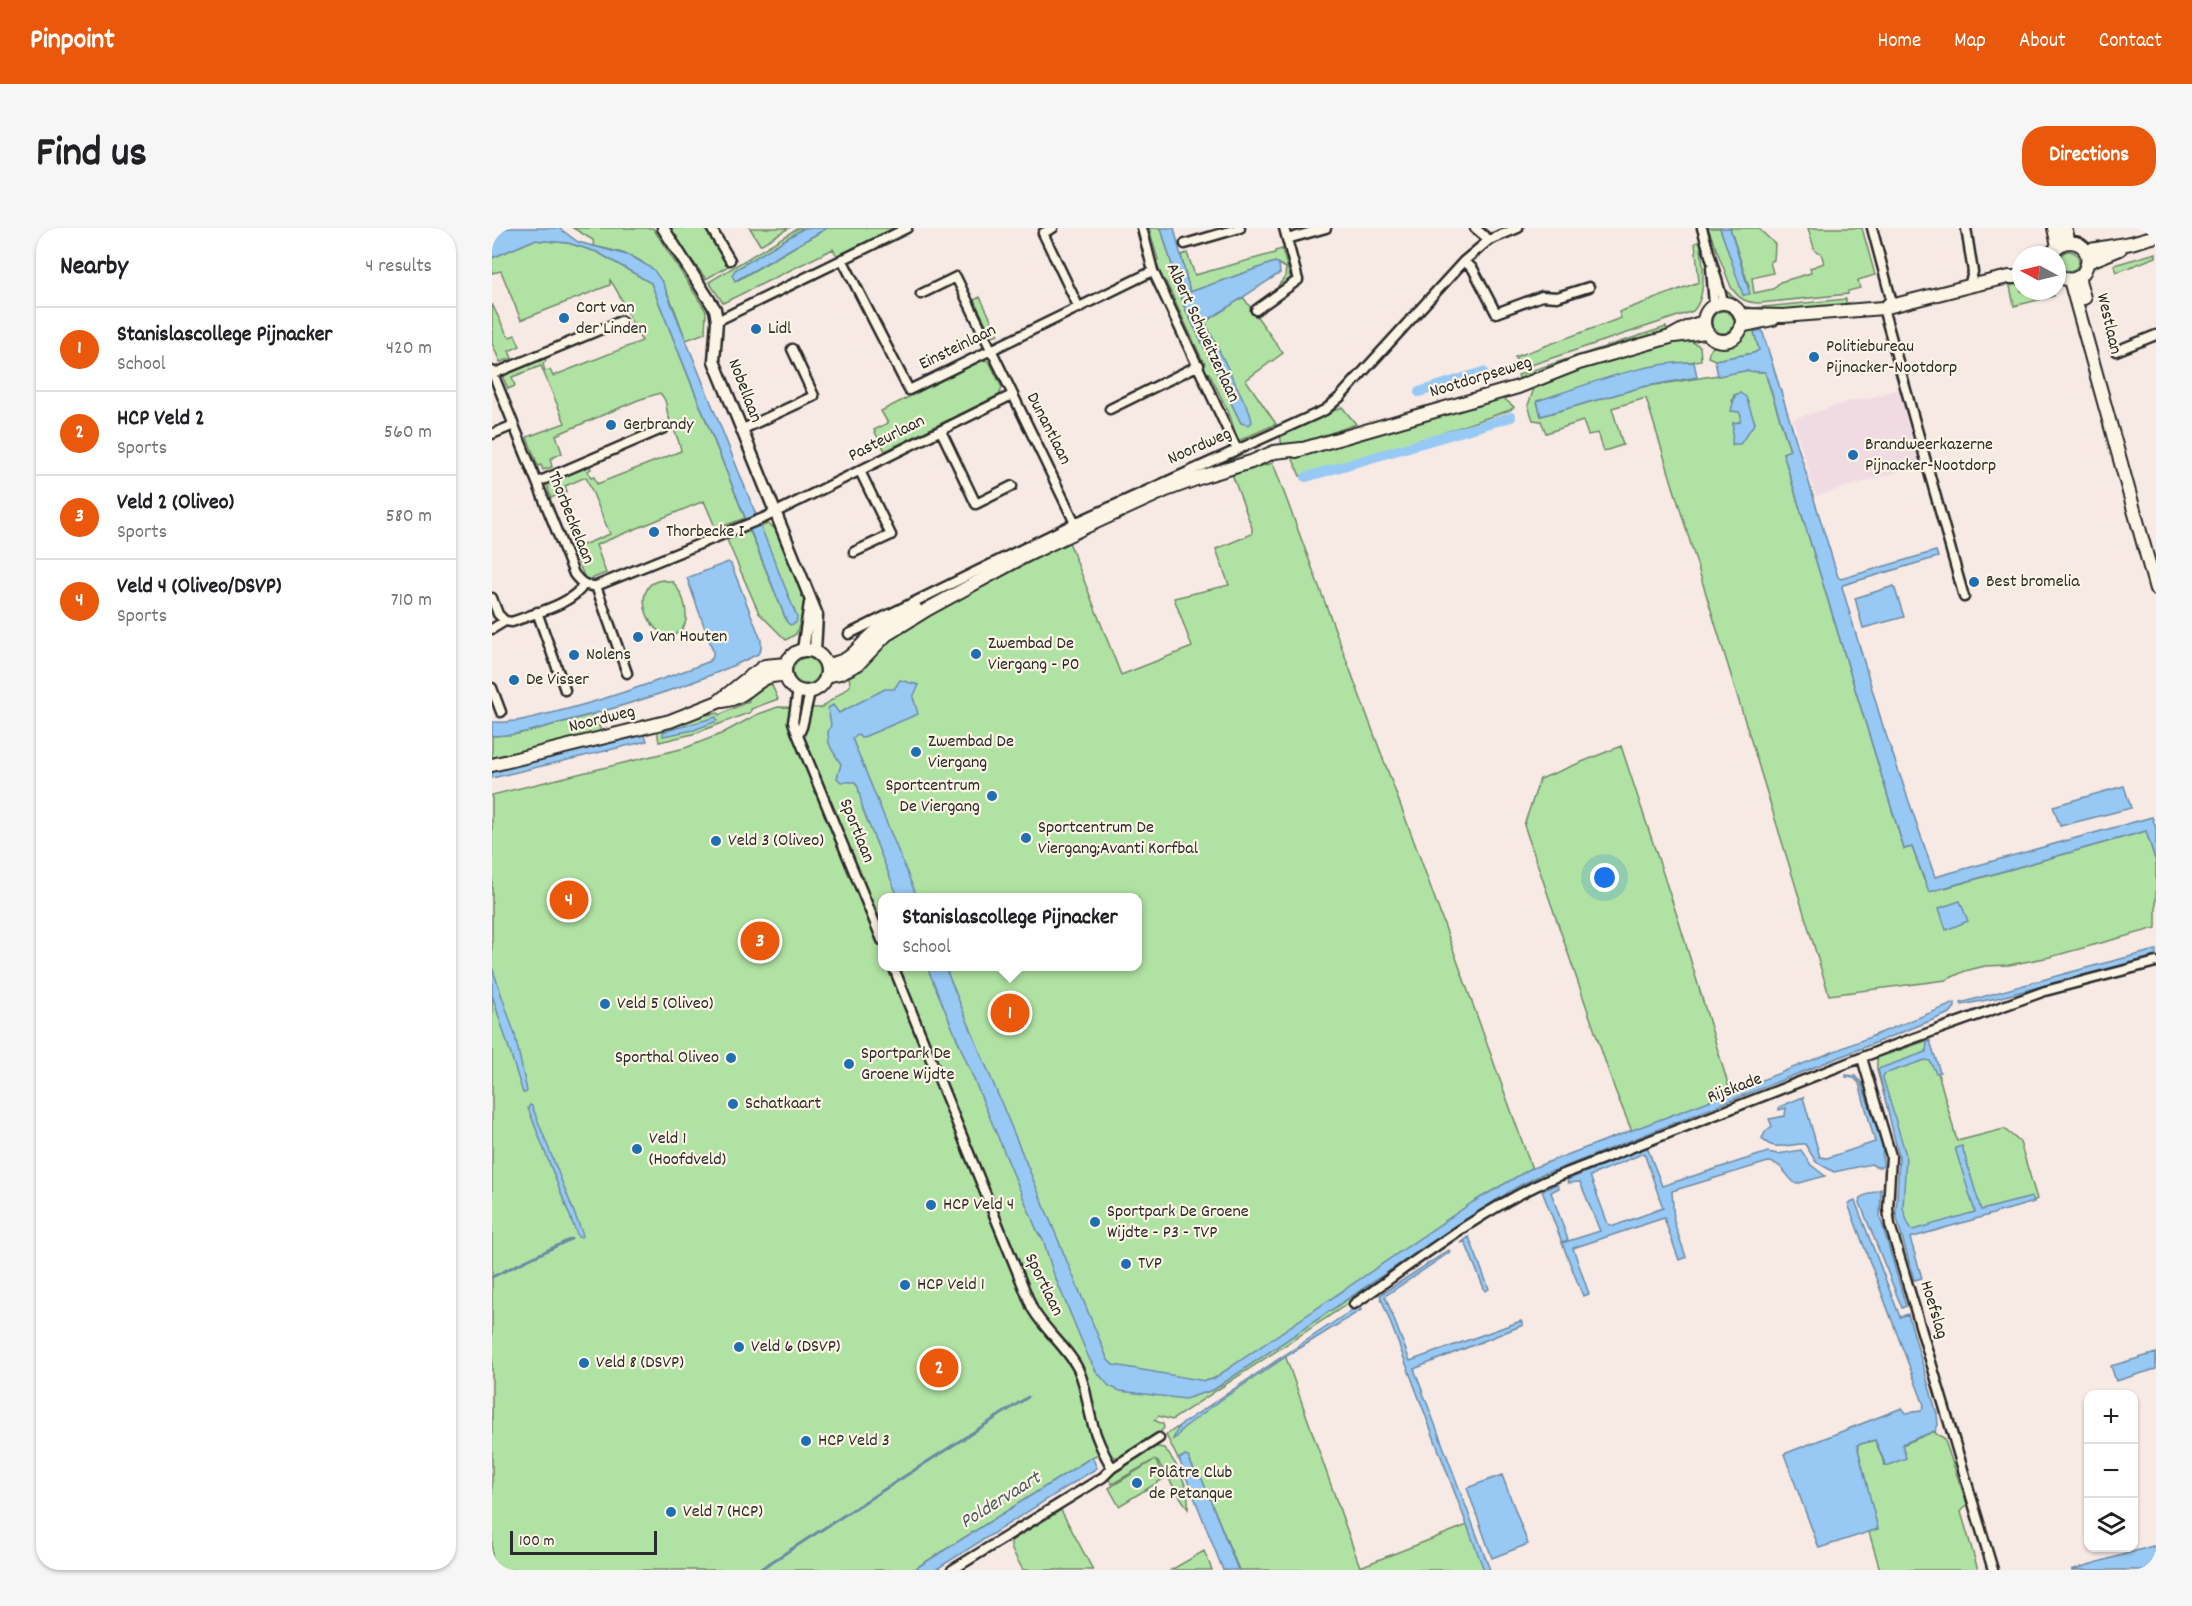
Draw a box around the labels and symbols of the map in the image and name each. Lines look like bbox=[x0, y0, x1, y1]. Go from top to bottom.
north arrow bbox=[2012, 246, 2066, 300]
street label: Albert Schweitzerlaan bbox=[1159, 259, 1245, 407]
street label: Westlaan bbox=[2089, 291, 2127, 357]
place label: Cort van der Linden bbox=[576, 296, 647, 342]
marker: Cort van der Linden bbox=[557, 311, 571, 325]
place label: Lidl bbox=[768, 317, 792, 342]
street label: Einsteinlaan bbox=[915, 319, 1001, 377]
marker: Lidl bbox=[749, 322, 763, 336]
place label: Politiebureau Pijnacker-Nootdorp bbox=[1826, 335, 1957, 381]
marker: Politiebureau Pijnacker-Nootdorp bbox=[1807, 350, 1821, 364]
street label: Nootdorpseweg bbox=[1427, 351, 1535, 405]
street label: Nobellaan bbox=[720, 356, 768, 426]
street label: Dunantlaan bbox=[1019, 388, 1077, 470]
street label: Pasteurlaan bbox=[844, 409, 930, 469]
place label: Gerbrandy bbox=[623, 413, 694, 438]
marker: Gerbrandy bbox=[604, 418, 618, 432]
street label: Noordweg bbox=[1164, 422, 1236, 472]
place label: Brandweerkazerne Pijnacker-Nootdorp bbox=[1865, 433, 1996, 479]
marker: Brandweerkazerne Pijnacker-Nootdorp bbox=[1846, 448, 1860, 462]
street label: Thorbeckelaan bbox=[540, 468, 600, 568]
place label: Thorbecke I bbox=[666, 520, 745, 545]
marker: Thorbecke I bbox=[647, 525, 661, 539]
place label: Best bromelia bbox=[1986, 570, 2080, 595]
marker: Best bromelia bbox=[1967, 575, 1981, 589]
place label: Van Houten bbox=[650, 625, 727, 650]
marker: Van Houten bbox=[631, 630, 645, 644]
place label: Zwembad De Viergang - P0 bbox=[988, 632, 1079, 678]
place label: Nolens bbox=[586, 643, 631, 668]
marker: Zwembad De Viergang - P0 bbox=[969, 647, 983, 661]
marker: Nolens bbox=[567, 648, 581, 662]
place label: De Visser bbox=[526, 668, 589, 693]
marker: De Visser bbox=[507, 673, 521, 687]
street label: Noordweg bbox=[566, 700, 638, 740]
place label: Zwembad De Viergang bbox=[928, 730, 1014, 776]
marker: Zwembad De Viergang bbox=[909, 745, 923, 759]
place label: Sportcentrum De Viergang bbox=[886, 774, 980, 820]
marker: Sportcentrum De Viergang bbox=[985, 789, 999, 803]
street label: Sportlaan bbox=[832, 795, 880, 867]
place label: Sportcentrum De Viergang;Avanti Korfbal bbox=[1038, 816, 1199, 862]
place label: Veld 3 (Oliveo) bbox=[728, 829, 824, 854]
marker: Sportcentrum De Viergang;Avanti Korfbal bbox=[1019, 831, 1033, 845]
marker: Veld 3 (Oliveo) bbox=[709, 834, 723, 848]
your location bbox=[1590, 863, 1619, 892]
pin: 4 bbox=[550, 878, 589, 922]
pin: 3 bbox=[740, 918, 780, 964]
pin: 1 bbox=[990, 990, 1030, 1036]
place label: Veld 5 (Oliveo) bbox=[617, 992, 713, 1017]
marker: Veld 5 (Oliveo) bbox=[598, 997, 612, 1011]
place label: Sportpark De Groene Wijdte bbox=[861, 1042, 954, 1088]
place label: Sporthal Oliveo bbox=[615, 1046, 719, 1071]
marker: Sporthal Oliveo bbox=[724, 1051, 738, 1065]
marker: Sportpark De Groene Wijdte bbox=[842, 1057, 856, 1071]
street label: Rijskade bbox=[1704, 1067, 1766, 1111]
place label: Schatkaart bbox=[745, 1092, 821, 1117]
marker: Schatkaart bbox=[726, 1097, 740, 1111]
place label: Veld 1 (Hoofdveld) bbox=[649, 1127, 726, 1173]
marker: Veld 1 (Hoofdveld) bbox=[630, 1142, 644, 1156]
place label: HCP Veld 4 bbox=[943, 1193, 1014, 1218]
marker: HCP Veld 4 bbox=[924, 1198, 938, 1212]
place label: Sportpark De Groene Wijdte - P3 - TVP bbox=[1107, 1200, 1249, 1246]
marker: Sportpark De Groene Wijdte - P3 - TVP bbox=[1088, 1215, 1102, 1229]
street label: Sportlaan bbox=[1017, 1249, 1069, 1321]
place label: TVP bbox=[1138, 1252, 1162, 1277]
marker: TVP bbox=[1119, 1257, 1133, 1271]
place label: HCP Veld 1 bbox=[917, 1273, 985, 1298]
marker: HCP Veld 1 bbox=[898, 1278, 912, 1292]
street label: Hoefslag bbox=[1912, 1278, 1954, 1342]
place label: Veld 6 (DSVP) bbox=[751, 1335, 840, 1360]
marker: Veld 6 (DSVP) bbox=[732, 1340, 746, 1354]
pin: 2 bbox=[920, 1346, 958, 1390]
place label: Veld 8 (DSVP) bbox=[596, 1351, 684, 1376]
marker: Veld 8 (DSVP) bbox=[577, 1356, 591, 1370]
place label: HCP Veld 3 bbox=[818, 1429, 890, 1454]
marker: HCP Veld 3 bbox=[799, 1434, 813, 1448]
place label: Folâtre Club de Petanque bbox=[1149, 1461, 1233, 1507]
water label: Poldervaart bbox=[955, 1464, 1048, 1537]
marker: Folâtre Club de Petanque bbox=[1130, 1476, 1144, 1490]
place label: Veld 7 (HCP) bbox=[683, 1500, 763, 1525]
marker: Veld 7 (HCP) bbox=[664, 1505, 678, 1519]
scale bar bbox=[510, 1528, 657, 1556]

